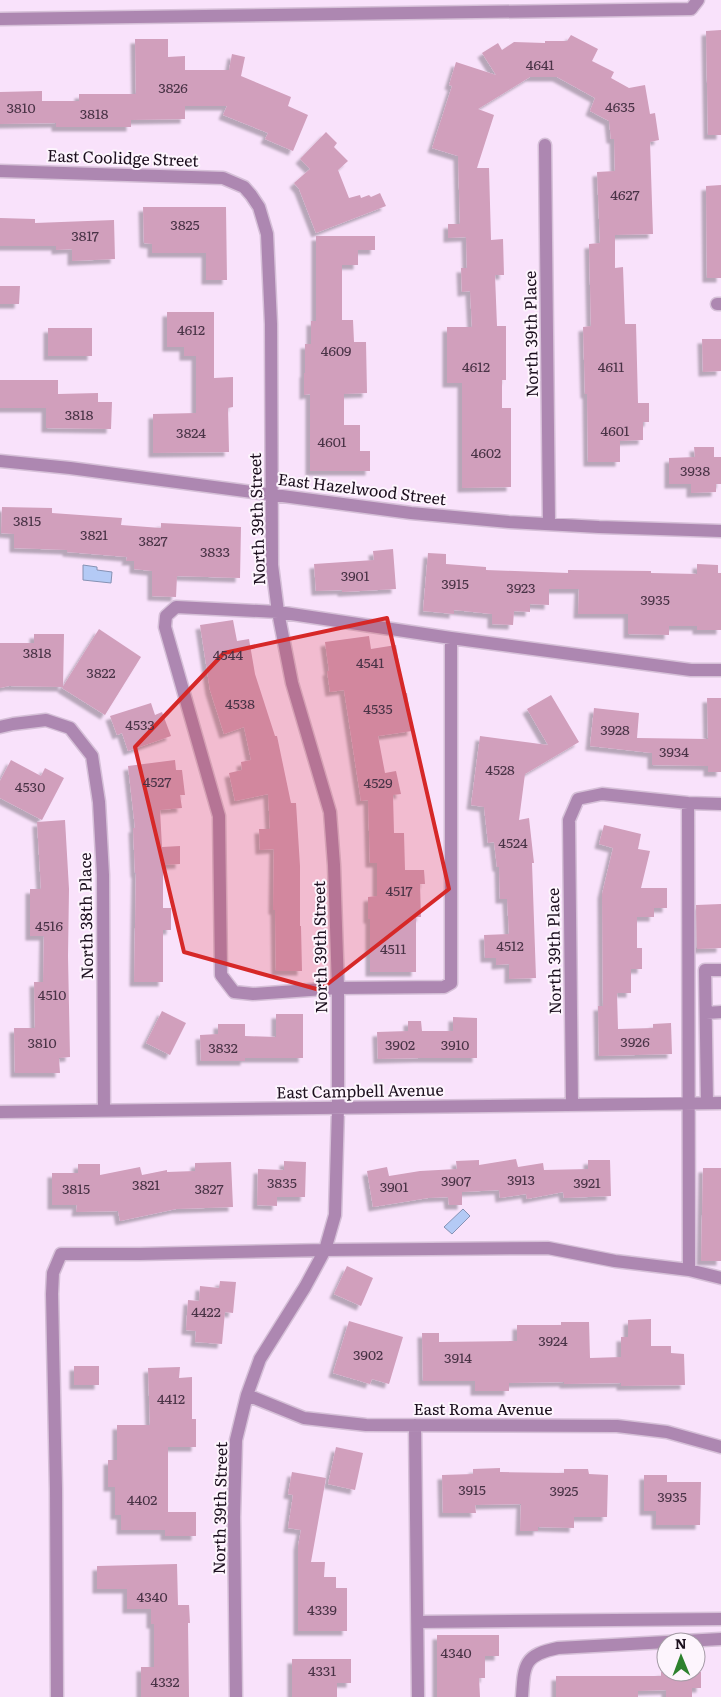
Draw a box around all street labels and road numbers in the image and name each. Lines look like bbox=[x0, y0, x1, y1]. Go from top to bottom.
street label: East Coolidge Street bbox=[47, 142, 200, 172]
street label: North 39th Place bbox=[517, 271, 543, 398]
street label: North 39th Street bbox=[242, 452, 270, 586]
street label: East Hazelwood Street bbox=[277, 466, 448, 510]
street label: North 38th Place bbox=[72, 852, 98, 980]
street label: North 39th Street bbox=[306, 880, 332, 1014]
street label: North 39th Place bbox=[540, 888, 566, 1015]
street label: East Campbell Avenue bbox=[276, 1077, 444, 1103]
street label: East Roma Avenue bbox=[413, 1396, 553, 1420]
street label: North 39th Street bbox=[206, 1441, 232, 1575]

